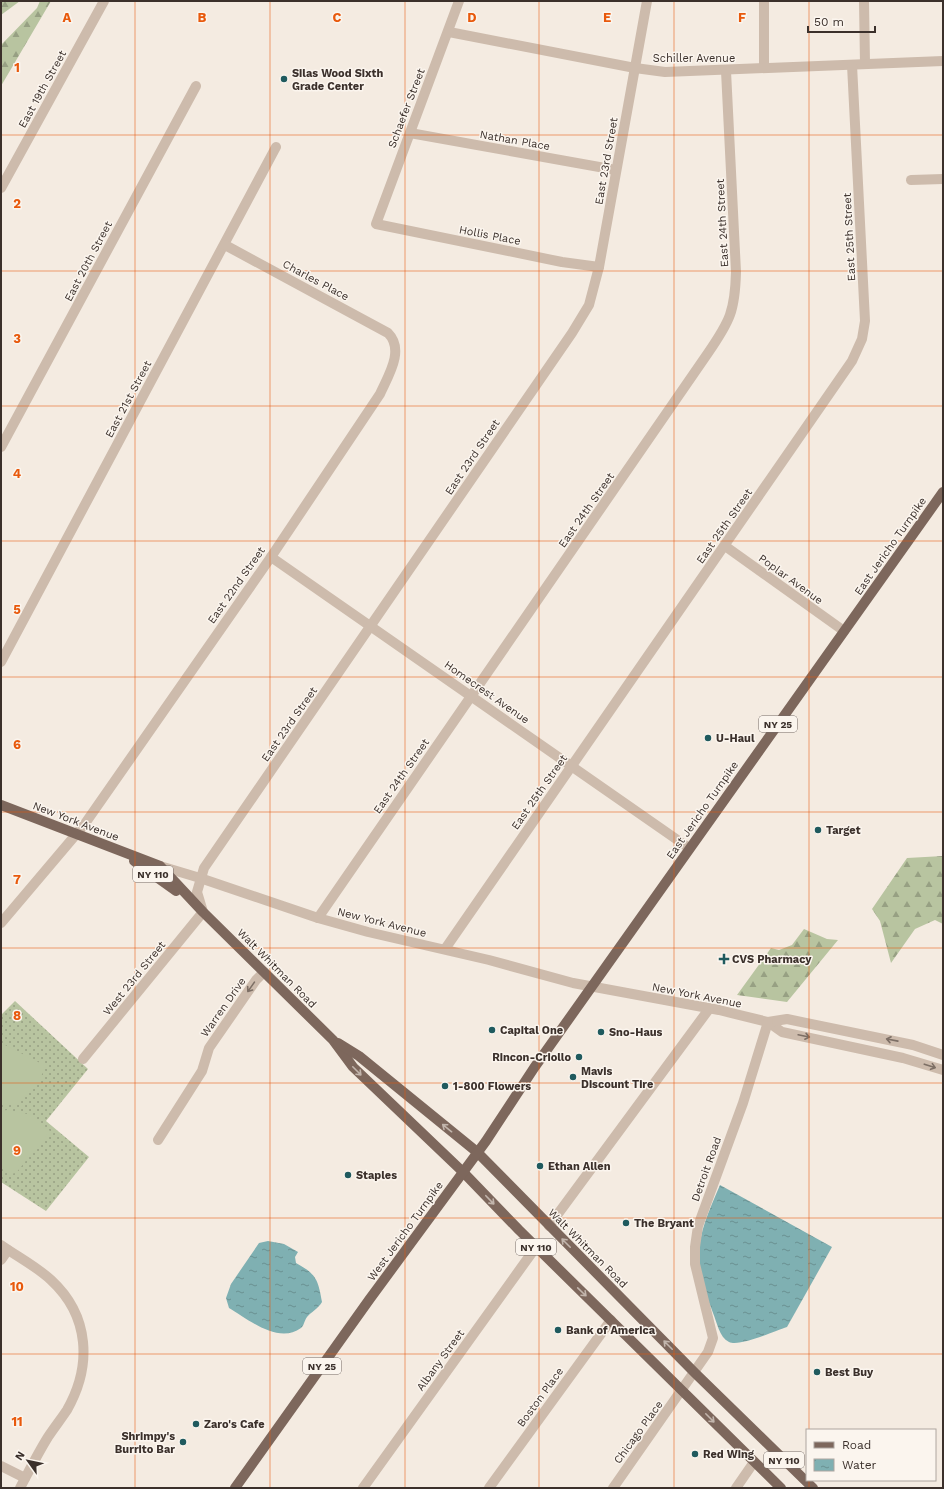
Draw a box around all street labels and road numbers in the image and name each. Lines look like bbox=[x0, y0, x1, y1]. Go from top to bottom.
street label: East 19th Street bbox=[15, 48, 69, 130]
street label: Schiller Avenue bbox=[653, 52, 735, 65]
street label: Schaefer Street bbox=[385, 66, 428, 150]
street label: East 23rd Street bbox=[592, 116, 621, 206]
street label: Nathan Place bbox=[479, 128, 551, 153]
street label: East 24th Street bbox=[714, 178, 731, 267]
street label: East 25th Street bbox=[841, 192, 858, 282]
street label: East 20th Street bbox=[62, 219, 115, 304]
street label: Hollis Place bbox=[458, 223, 522, 248]
street label: Charles Place bbox=[280, 258, 351, 303]
street label: East 21st Street bbox=[103, 358, 154, 440]
street label: East 23rd Street bbox=[442, 417, 503, 498]
street label: East 24th Street bbox=[556, 470, 617, 550]
street label: East 25th Street bbox=[694, 486, 755, 566]
street label: East Jericho Turnpike bbox=[852, 495, 929, 598]
street label: East 22nd Street bbox=[205, 544, 268, 626]
street label: Poplar Avenue bbox=[756, 552, 825, 607]
street label: Homecrest Avenue bbox=[442, 658, 532, 727]
street label: East 23rd Street bbox=[259, 684, 320, 764]
road number: NY 25 bbox=[759, 716, 797, 732]
street label: East 24th Street bbox=[371, 736, 432, 816]
street label: East 25th Street bbox=[509, 752, 570, 832]
street label: East Jericho Turnpike bbox=[664, 759, 741, 862]
street label: New York Avenue bbox=[31, 799, 121, 844]
road number: NY 110 bbox=[133, 866, 173, 882]
street label: New York Avenue bbox=[336, 905, 428, 940]
street label: Walt Whitman Road bbox=[234, 926, 319, 1011]
street label: West 23rd Street bbox=[101, 938, 169, 1018]
street label: Warren Drive bbox=[198, 975, 249, 1039]
street label: New York Avenue bbox=[651, 980, 743, 1011]
street label: Detroit Road bbox=[689, 1135, 724, 1203]
street label: West Jericho Turnpike bbox=[365, 1179, 446, 1283]
street label: Walt Whitman Road bbox=[545, 1206, 630, 1291]
road number: NY 110 bbox=[516, 1239, 556, 1255]
street label: Albany Street bbox=[414, 1327, 467, 1394]
road number: NY 25 bbox=[303, 1358, 341, 1374]
street label: Boston Place bbox=[515, 1365, 566, 1429]
street label: Chicago Place bbox=[611, 1398, 666, 1466]
road number: NY 110 bbox=[764, 1452, 804, 1468]

